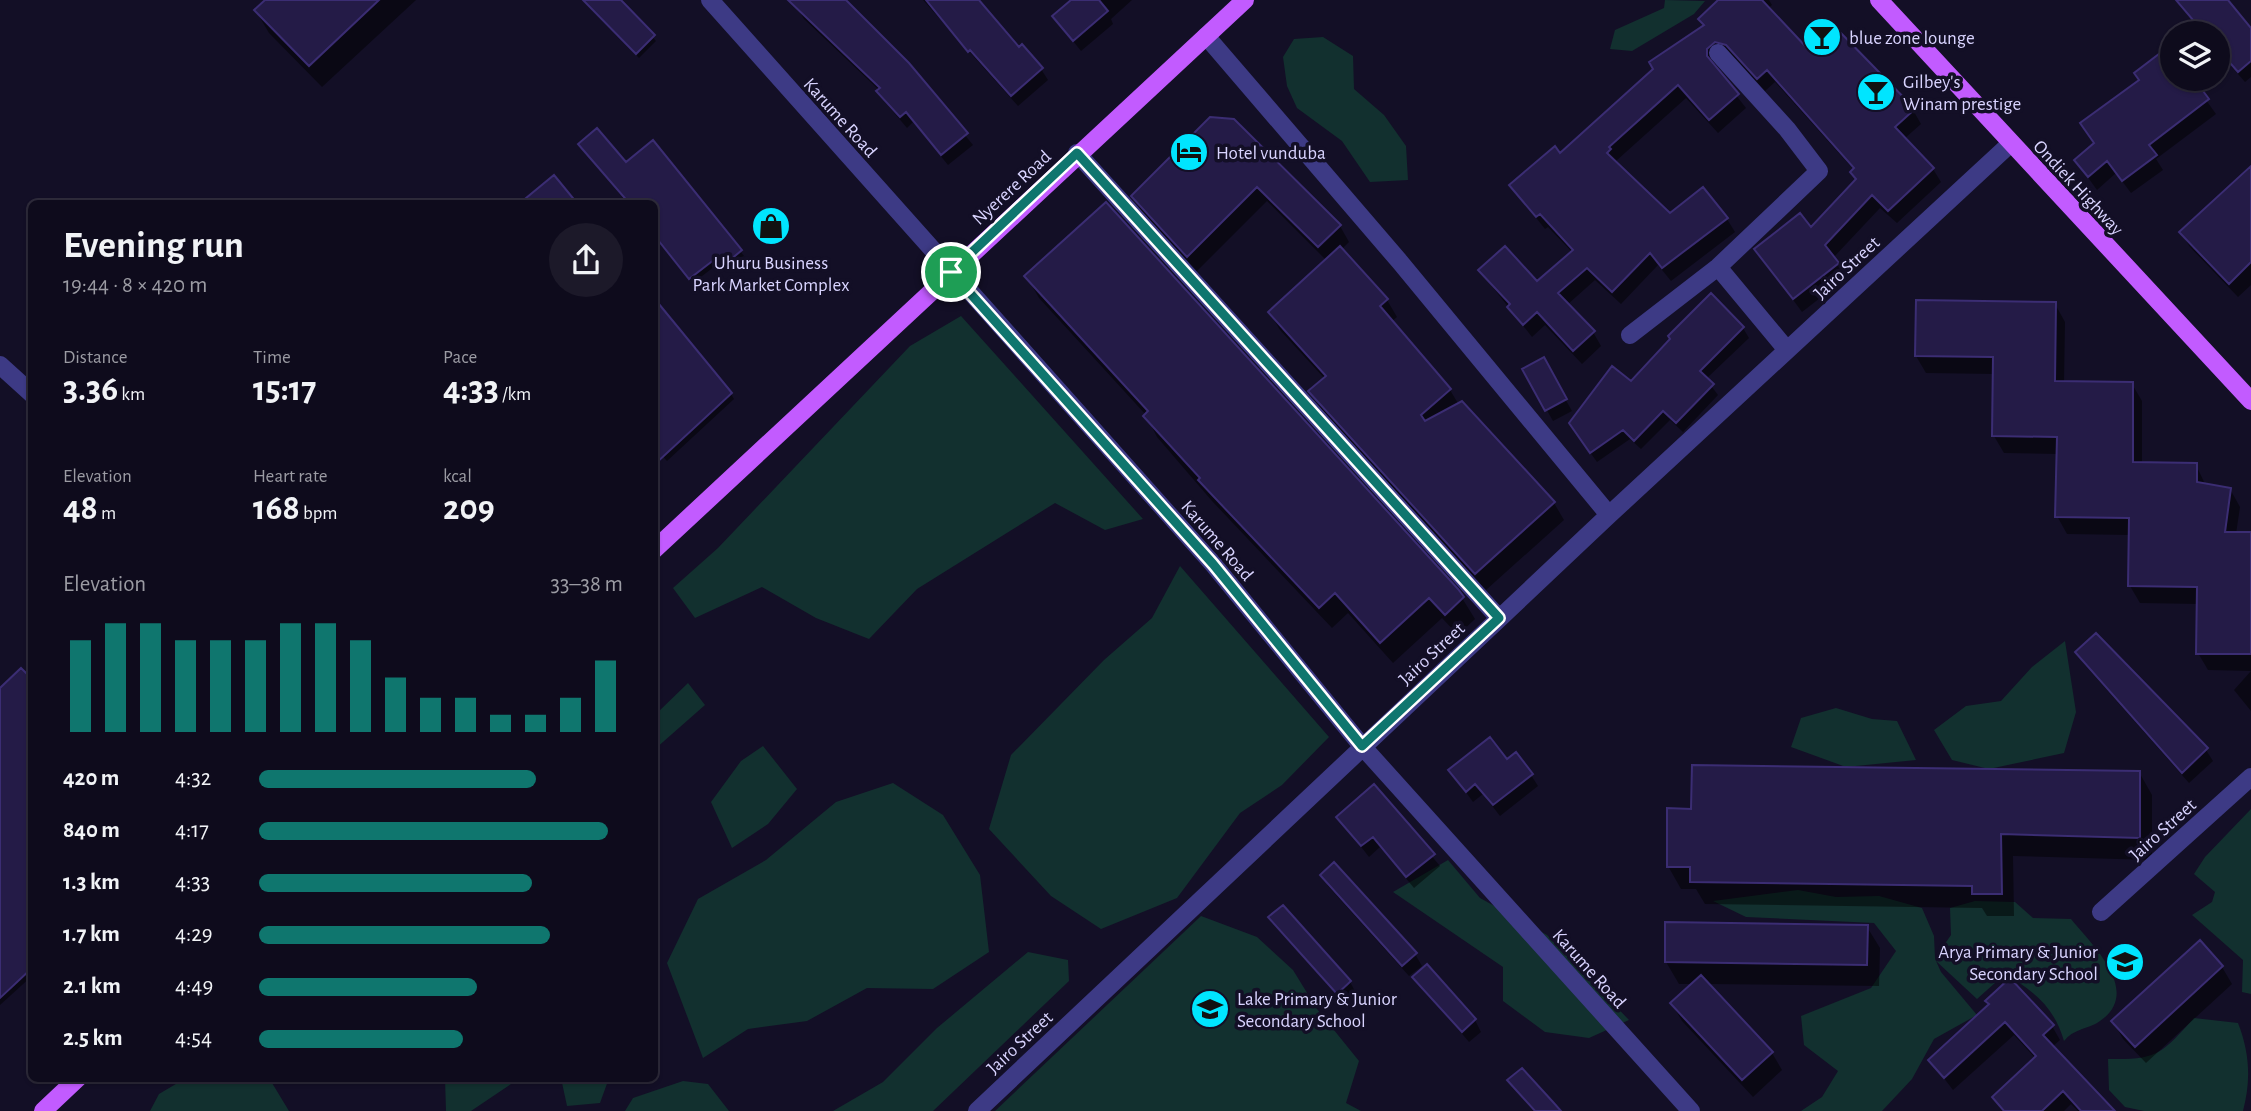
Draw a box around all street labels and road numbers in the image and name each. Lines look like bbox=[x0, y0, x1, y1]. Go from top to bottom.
street label: Karume Road bbox=[800, 75, 880, 161]
street label: Ondiek Highway bbox=[2029, 137, 2127, 239]
street label: Nyerere Road bbox=[969, 147, 1055, 229]
street label: Jairo Street bbox=[1810, 233, 1884, 303]
street label: Karume Road bbox=[1177, 497, 1257, 585]
street label: Jairo Street bbox=[1395, 619, 1469, 689]
street label: Jairo Street bbox=[2126, 796, 2200, 865]
street label: Karume Road bbox=[1549, 926, 1629, 1012]
street label: Jairo Street bbox=[983, 1008, 1057, 1078]

